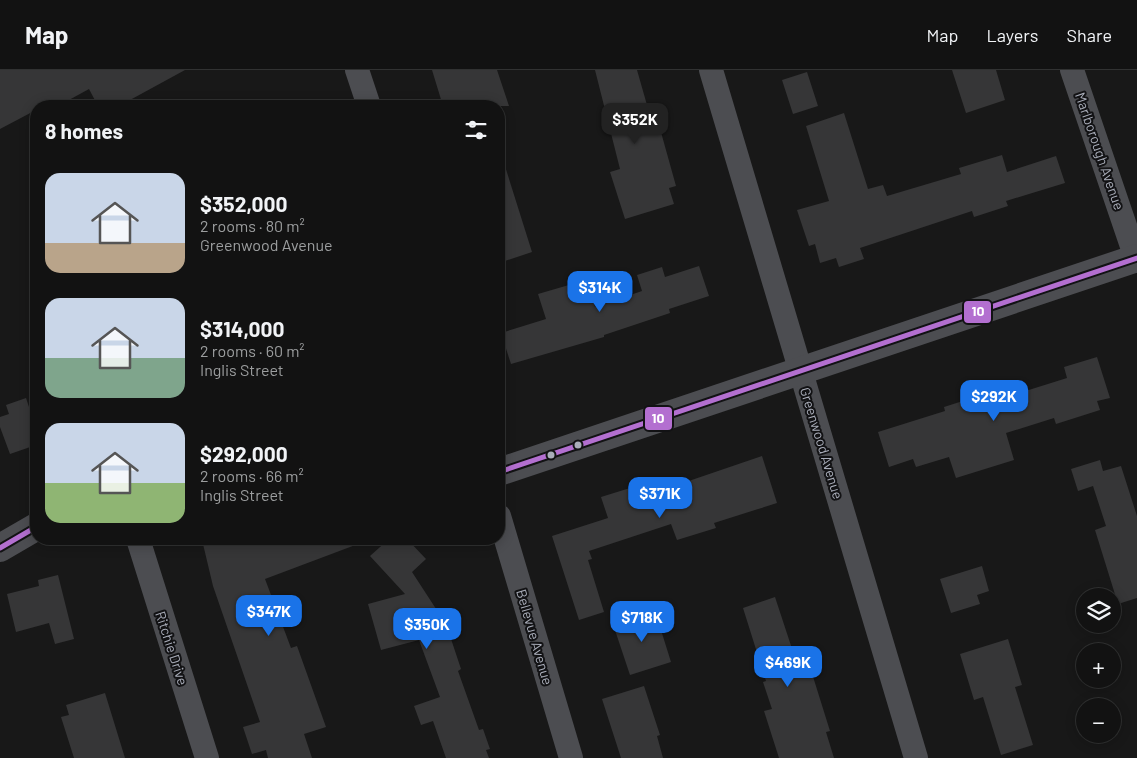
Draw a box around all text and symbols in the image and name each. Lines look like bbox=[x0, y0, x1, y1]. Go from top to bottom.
text: Map bbox=[25, 20, 68, 49]
text: Map bbox=[926, 24, 958, 46]
text: Layers bbox=[986, 24, 1039, 46]
text: Share bbox=[1067, 24, 1112, 46]
street label: Marlborough Avenue bbox=[1072, 90, 1128, 212]
pin: $352K bbox=[600, 102, 670, 145]
text: $352K bbox=[612, 109, 658, 128]
icon: filters bbox=[462, 116, 490, 144]
text: 8 homes bbox=[45, 118, 123, 143]
text: $352,000 bbox=[200, 191, 287, 216]
icon: home bbox=[85, 193, 145, 253]
text: 2 rooms · 80 m² bbox=[200, 216, 305, 235]
text: Greenwood Avenue bbox=[200, 235, 333, 254]
pin: $314K bbox=[565, 270, 635, 313]
text: $314K bbox=[578, 277, 622, 296]
line badge: 10 bbox=[963, 300, 992, 324]
text: 10 bbox=[972, 302, 984, 319]
text: $314,000 bbox=[200, 316, 284, 341]
icon: home bbox=[85, 318, 145, 378]
text: 2 rooms · 60 m² bbox=[200, 341, 305, 360]
text: Inglis Street bbox=[200, 360, 284, 379]
pin: $292K bbox=[959, 380, 1029, 422]
street label: Greenwood Avenue bbox=[797, 385, 847, 501]
text: $292K bbox=[971, 386, 1017, 405]
line badge: 10 bbox=[644, 406, 673, 431]
text: 10 bbox=[652, 409, 664, 426]
unlabelled marker bbox=[573, 440, 583, 450]
text: $292,000 bbox=[200, 441, 288, 466]
icon: home bbox=[85, 443, 145, 503]
unlabelled marker bbox=[546, 450, 556, 460]
text: 2 rooms · 66 m² bbox=[200, 466, 304, 485]
pin: $371K bbox=[625, 476, 695, 519]
text: $371K bbox=[639, 483, 681, 502]
text: Inglis Street bbox=[200, 485, 284, 504]
street label: Bellevue Avenue bbox=[513, 587, 557, 687]
map controls bbox=[1076, 588, 1121, 743]
button: layers bbox=[1076, 588, 1121, 633]
pin: $347K bbox=[234, 594, 304, 637]
pin: $718K bbox=[607, 600, 677, 643]
text: $347K bbox=[247, 601, 291, 620]
text: $718K bbox=[621, 607, 663, 626]
pin: $350K bbox=[392, 608, 462, 650]
street label: Ritchie Drive bbox=[152, 609, 192, 687]
text: $350K bbox=[404, 614, 450, 633]
button: + bbox=[1076, 643, 1121, 688]
pin: $469K bbox=[753, 646, 823, 688]
text: $469K bbox=[765, 652, 811, 671]
button: − bbox=[1076, 698, 1121, 743]

